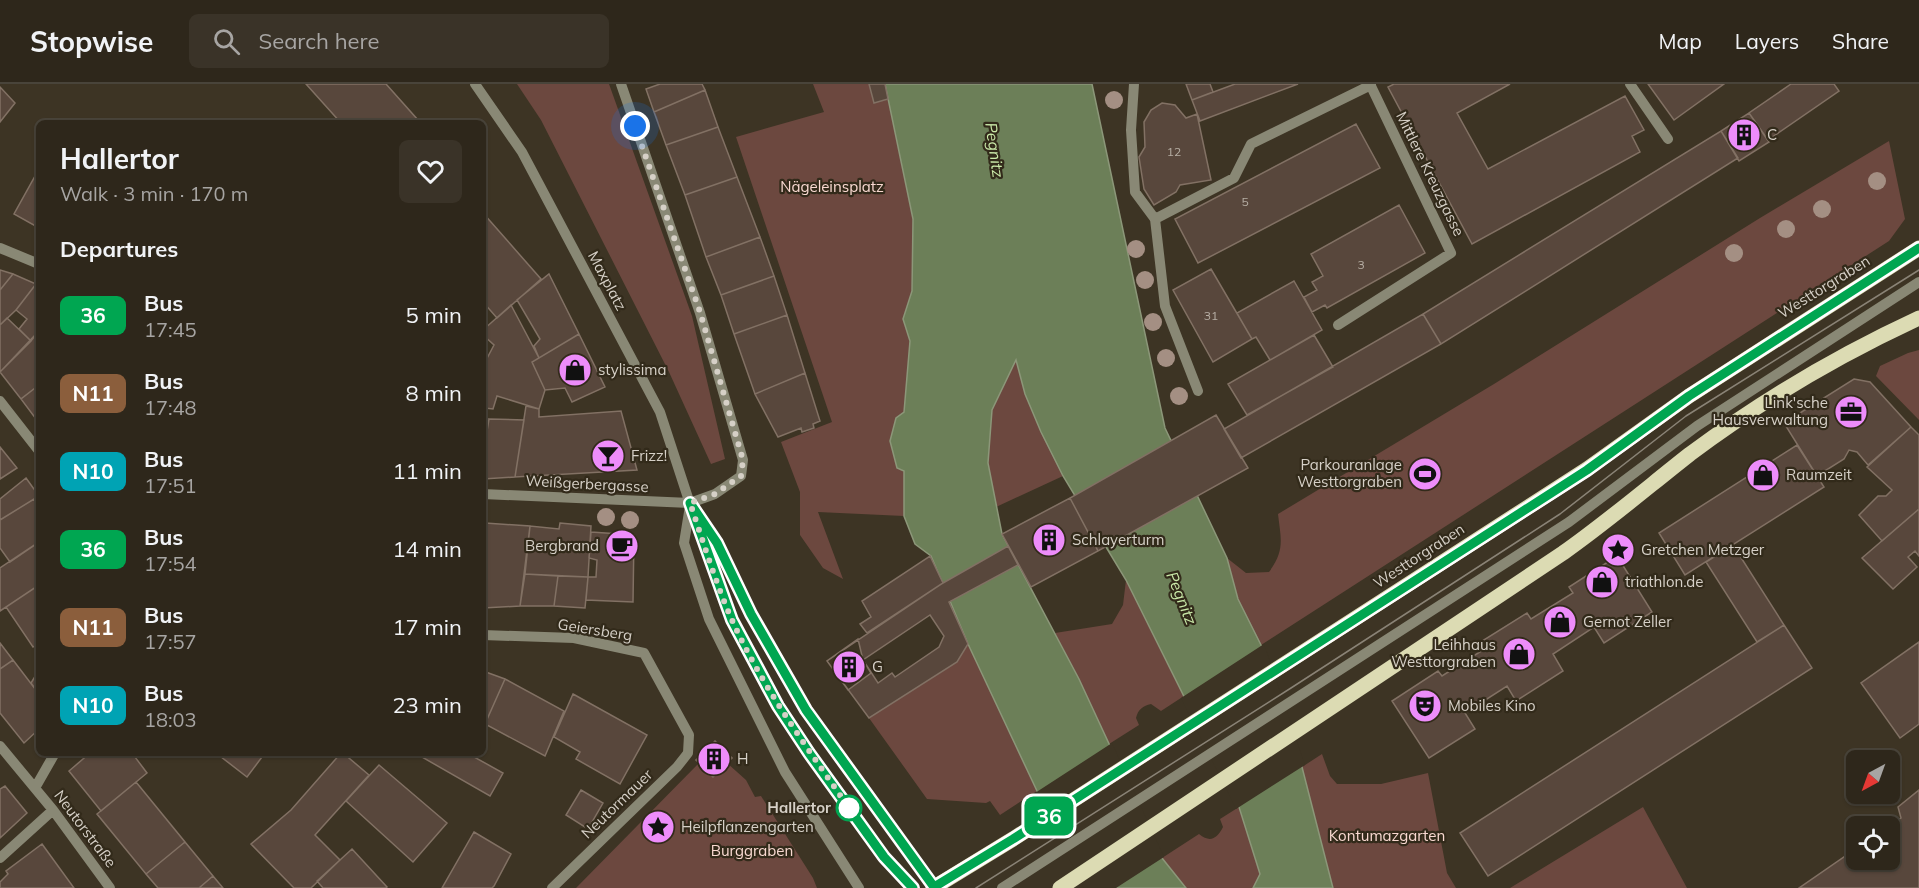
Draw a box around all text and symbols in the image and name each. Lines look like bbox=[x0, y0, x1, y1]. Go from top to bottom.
search box bbox=[189, 14, 609, 68]
text: Stopwise bbox=[30, 24, 153, 59]
icon: search bbox=[210, 25, 243, 58]
text: Search here bbox=[258, 27, 379, 55]
text: Map bbox=[1659, 28, 1702, 54]
text: Layers bbox=[1735, 28, 1799, 54]
text: Share bbox=[1832, 28, 1889, 54]
street label: Mittlere Kreuzgasse bbox=[1392, 108, 1469, 239]
your location bbox=[620, 111, 650, 141]
building icon: C bbox=[1726, 117, 1762, 153]
water label: Pegnitz bbox=[981, 121, 1009, 180]
place label: C bbox=[1767, 125, 1777, 144]
button: heart bbox=[399, 140, 462, 203]
text: Hallertor bbox=[60, 141, 179, 176]
house number: 12 bbox=[1167, 144, 1181, 159]
park label: Nägeleinsplatz bbox=[780, 177, 884, 196]
text: Walk · 3 min · 170 m bbox=[60, 181, 248, 206]
house number: 5 bbox=[1241, 194, 1249, 209]
text: Departures bbox=[60, 235, 178, 263]
street label: Maxplatz bbox=[584, 248, 631, 314]
street label: Westtorgraben bbox=[1774, 251, 1873, 322]
house number: 3 bbox=[1357, 257, 1365, 272]
text: Bus bbox=[144, 289, 183, 317]
text: 5 min bbox=[406, 301, 462, 329]
text: 36 bbox=[80, 302, 106, 328]
house number: 31 bbox=[1204, 308, 1218, 323]
text: 17:45 bbox=[144, 317, 197, 342]
shop icon: stylissima bbox=[557, 352, 593, 388]
place label: stylissima bbox=[598, 360, 666, 379]
text: Bus bbox=[144, 367, 183, 395]
text: 8 min bbox=[406, 379, 462, 407]
text: N11 bbox=[72, 380, 114, 406]
place label: Link'sche Hausverwaltung bbox=[1712, 393, 1828, 429]
office icon: Link'sche Hausverwaltung bbox=[1833, 394, 1869, 430]
text: 17:48 bbox=[144, 395, 197, 420]
bar icon: Frizz! bbox=[590, 438, 626, 474]
text: Bus bbox=[144, 445, 183, 473]
place label: Frizz! bbox=[631, 446, 667, 465]
place label: Parkouranlage Westtorgraben bbox=[1297, 455, 1402, 491]
sports icon: Parkouranlage Westtorgraben bbox=[1407, 456, 1443, 492]
text: 11 min bbox=[392, 457, 462, 485]
shop icon: Raumzeit bbox=[1745, 457, 1781, 493]
text: N10 bbox=[72, 458, 114, 484]
place label: Raumzeit bbox=[1786, 465, 1852, 484]
street label: Weißgerbergasse bbox=[525, 471, 649, 496]
text: 17:51 bbox=[144, 473, 197, 498]
street label: Westtorgraben bbox=[1370, 519, 1468, 592]
building icon: Schlayerturm bbox=[1031, 522, 1067, 558]
text: Bus bbox=[144, 523, 183, 551]
cafe icon: Bergbrand bbox=[604, 528, 640, 564]
place label: Schlayerturm bbox=[1072, 530, 1164, 549]
place icon: Gretchen Metzger bbox=[1600, 532, 1636, 568]
text: 14 min bbox=[392, 535, 462, 563]
text: 36 bbox=[80, 536, 106, 562]
place label: Bergbrand bbox=[525, 536, 599, 555]
place label: Gretchen Metzger bbox=[1641, 540, 1765, 559]
text: 17:54 bbox=[144, 551, 197, 576]
shop icon: triathlon.de bbox=[1584, 564, 1620, 600]
water label: Pegnitz bbox=[1162, 569, 1202, 628]
place label: triathlon.de bbox=[1625, 572, 1704, 591]
text: Bus bbox=[144, 601, 183, 629]
shop icon: Gernot Zeller bbox=[1542, 604, 1578, 640]
place label: Gernot Zeller bbox=[1583, 612, 1672, 631]
text: 17 min bbox=[392, 613, 462, 641]
text: N11 bbox=[72, 614, 114, 640]
street label: Geiersberg bbox=[556, 614, 634, 645]
text: 17:57 bbox=[144, 629, 197, 654]
place label: Leihhaus Westtorgraben bbox=[1391, 635, 1496, 671]
shop icon: Leihhaus Westtorgraben bbox=[1501, 636, 1537, 672]
building icon: G bbox=[831, 649, 867, 685]
place label: G bbox=[872, 657, 883, 676]
text: Bus bbox=[144, 679, 183, 707]
theatre icon: Mobiles Kino bbox=[1407, 688, 1443, 724]
text: 23 min bbox=[392, 691, 462, 719]
text: N10 bbox=[72, 692, 114, 718]
place label: Mobiles Kino bbox=[1448, 696, 1536, 715]
text: 18:03 bbox=[144, 707, 197, 732]
building icon: H bbox=[696, 741, 732, 777]
place label: H bbox=[737, 749, 749, 768]
north arrow bbox=[1846, 750, 1900, 804]
map controls bbox=[1846, 750, 1900, 870]
street label: Neutormauer bbox=[577, 765, 657, 842]
street label: Neutorstraße bbox=[50, 786, 121, 871]
marker: Hallertor bbox=[836, 795, 862, 821]
line badge: 36 bbox=[1022, 796, 1076, 836]
place label: Hallertor bbox=[767, 798, 831, 817]
text: 36 bbox=[1036, 803, 1062, 829]
place icon: Heilpflanzengarten bbox=[640, 809, 676, 845]
button: locate bbox=[1846, 816, 1900, 870]
place label: Heilpflanzengarten bbox=[681, 817, 814, 836]
park label: Kontumazgarten bbox=[1329, 826, 1445, 845]
park label: Burggraben bbox=[711, 841, 793, 860]

